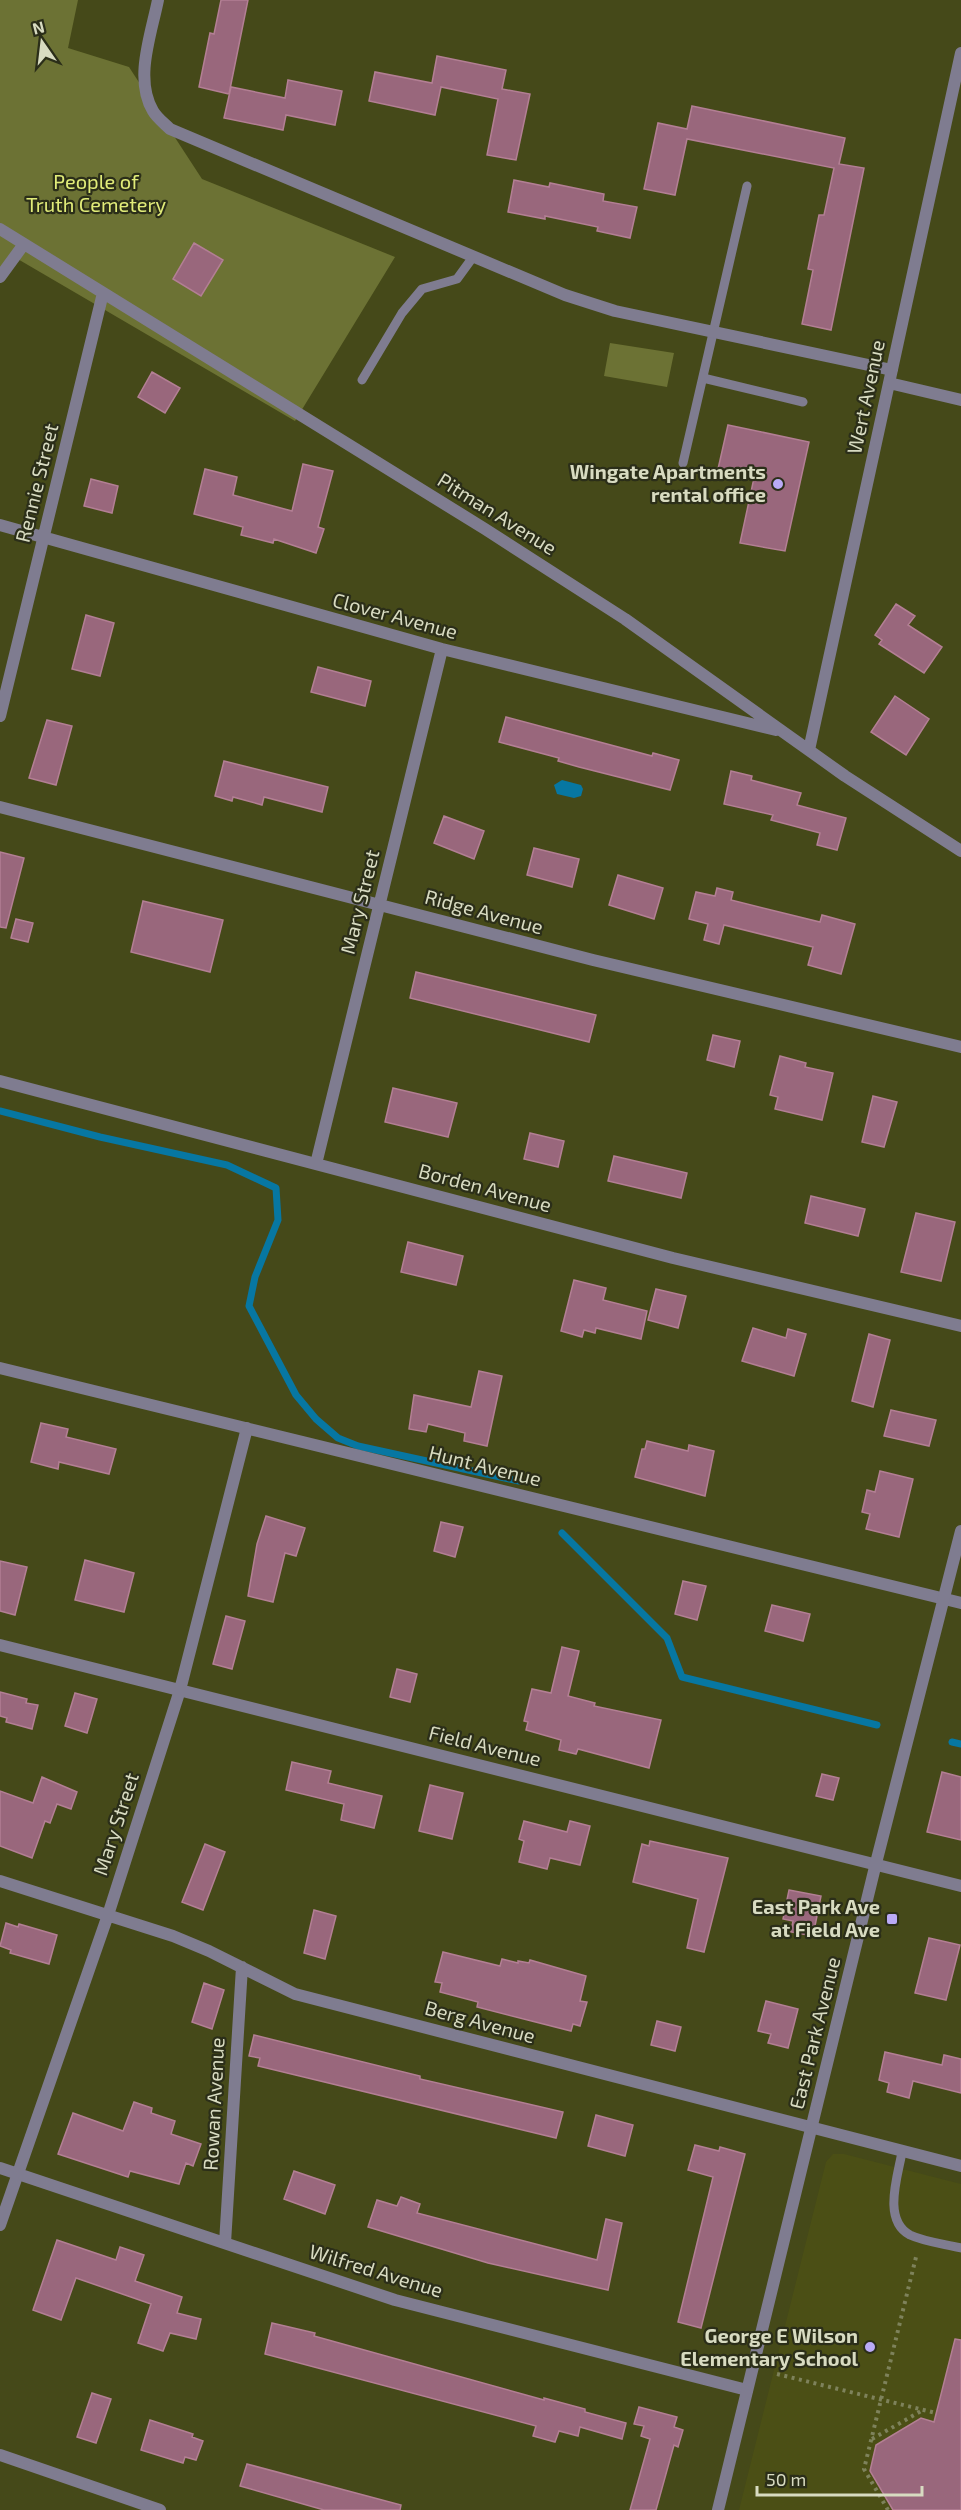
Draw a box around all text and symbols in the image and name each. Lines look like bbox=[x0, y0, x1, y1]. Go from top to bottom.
north arrow bbox=[12, 12, 72, 72]
text: N bbox=[30, 16, 46, 38]
park label: People of Truth Cemetery bbox=[26, 169, 167, 216]
street label: Wert Avenue bbox=[841, 338, 889, 456]
street label: Rennie Street bbox=[10, 420, 63, 545]
place label: Wingate Apartments rental office bbox=[570, 459, 766, 506]
street label: Pitman Avenue bbox=[434, 467, 561, 559]
marker: Wingate Apartments rental office bbox=[771, 477, 785, 491]
street label: Clover Avenue bbox=[330, 587, 460, 643]
street label: Mary Street bbox=[334, 847, 384, 956]
street label: Ridge Avenue bbox=[422, 884, 546, 938]
street label: Borden Avenue bbox=[416, 1158, 554, 1216]
street label: Hunt Avenue bbox=[427, 1439, 544, 1491]
street label: Field Avenue bbox=[427, 1719, 544, 1771]
street label: Mary Street bbox=[87, 1769, 143, 1878]
place label: East Park Ave at Field Ave bbox=[752, 1894, 880, 1941]
marker: East Park Ave at Field Ave bbox=[885, 1912, 899, 1926]
street label: East Park Avenue bbox=[784, 1954, 845, 2111]
street label: Berg Avenue bbox=[422, 1995, 538, 2047]
street label: Rowan Avenue bbox=[198, 2037, 228, 2171]
street label: Wilfred Avenue bbox=[307, 2238, 446, 2302]
place label: George E Wilson Elementary School bbox=[680, 2323, 858, 2371]
marker: George E Wilson Elementary School bbox=[863, 2340, 877, 2354]
scale bar bbox=[757, 2459, 922, 2497]
text: 50 m bbox=[766, 2468, 806, 2490]

